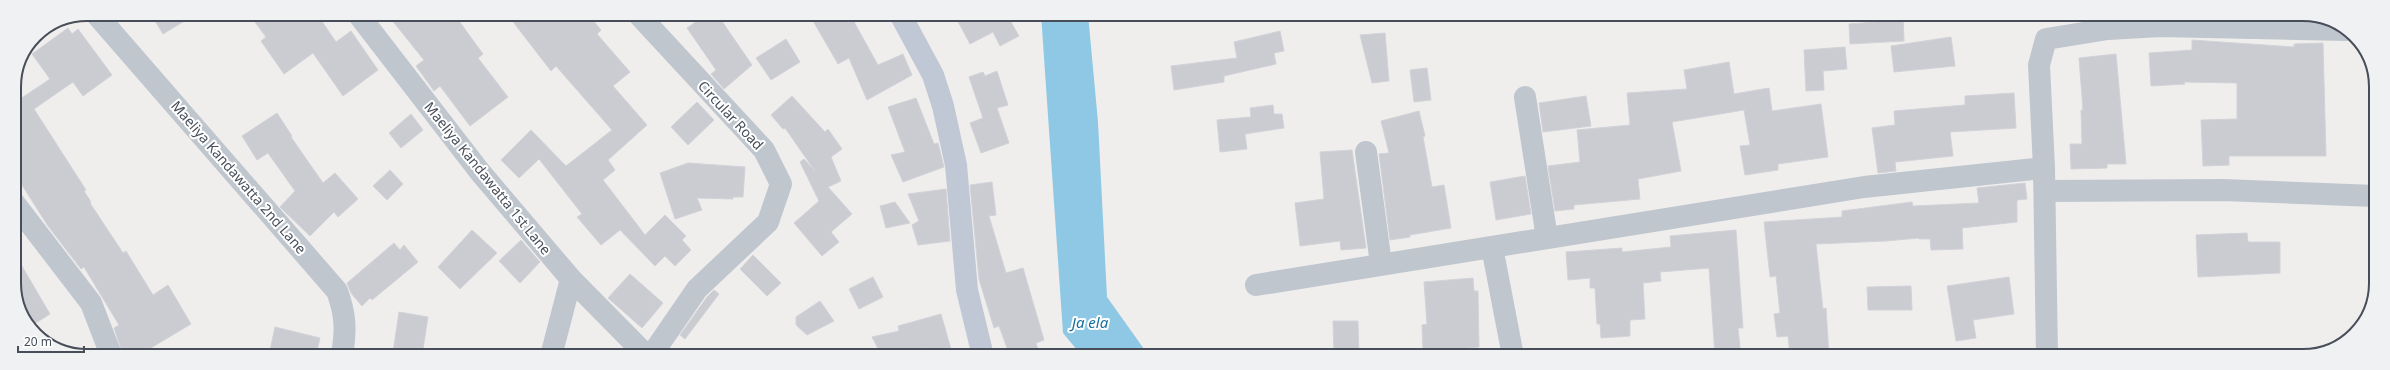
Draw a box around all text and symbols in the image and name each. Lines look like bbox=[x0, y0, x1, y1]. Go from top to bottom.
street label: Circular Road bbox=[694, 76, 768, 154]
street label: Maeliya Kandawatta 2nd Lane bbox=[167, 96, 311, 258]
street label: Maeliya Kandawatta 1st Lane bbox=[420, 98, 556, 258]
water label: Ja ela bbox=[1069, 312, 1109, 332]
scale bar bbox=[18, 328, 84, 354]
text: 20 m bbox=[24, 333, 52, 350]

